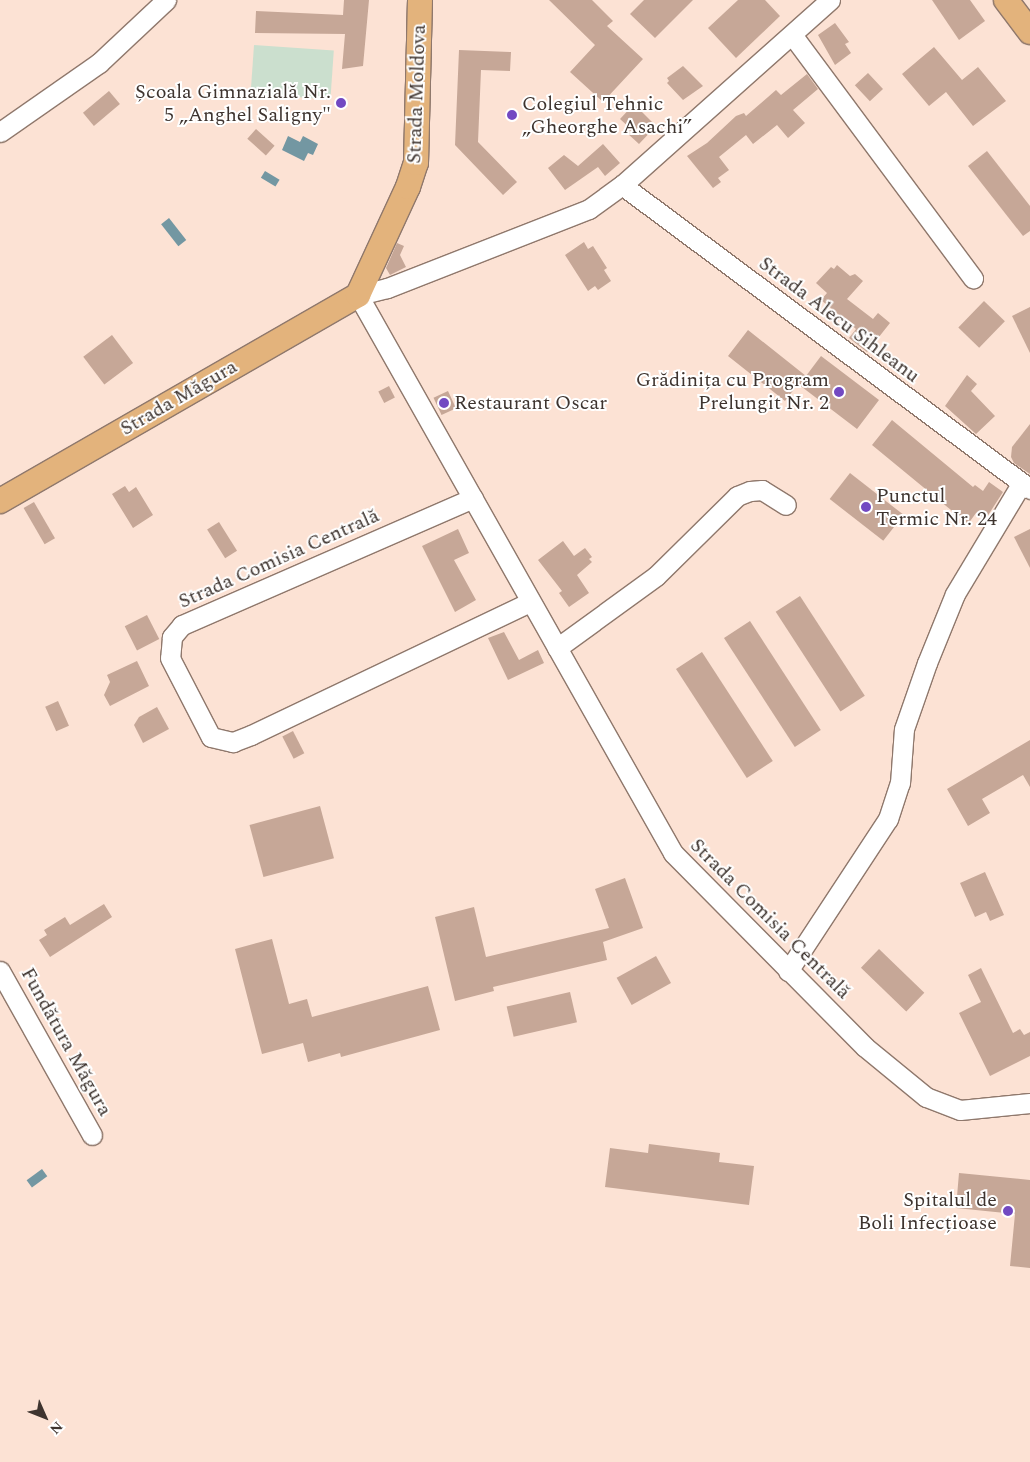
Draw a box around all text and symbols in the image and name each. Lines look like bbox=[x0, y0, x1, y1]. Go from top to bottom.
street label: Strada Moldova bbox=[403, 24, 431, 164]
place label: Școala Gimnazială Nr. 5 „Anghel Saligny" bbox=[135, 80, 331, 127]
place label: Colegiul Tehnic „Gheorghe Asachi” bbox=[522, 92, 692, 139]
marker: Școala Gimnazială Nr. 5 „Anghel Saligny" bbox=[335, 97, 347, 109]
marker: Colegiul Tehnic „Gheorghe Asachi” bbox=[506, 109, 518, 121]
street label: Strada Alecu Sihleanu bbox=[754, 252, 924, 388]
street label: Strada Măgura bbox=[116, 355, 242, 441]
place label: Grădinița cu Program Prelungit Nr. 2 bbox=[636, 369, 829, 416]
marker: Grădinița cu Program Prelungit Nr. 2 bbox=[833, 386, 845, 398]
place label: Restaurant Oscar bbox=[454, 391, 607, 415]
marker: Restaurant Oscar bbox=[438, 397, 450, 409]
place label: Punctul Termic Nr. 24 bbox=[876, 484, 997, 531]
marker: Punctul Termic Nr. 24 bbox=[860, 501, 872, 513]
street label: Strada Comisia Centrală bbox=[175, 504, 383, 614]
street label: Strada Comisia Centrală bbox=[685, 834, 855, 1004]
street label: Fundătura Măgura bbox=[15, 964, 117, 1120]
place label: Spitalul de Boli Infecțioase bbox=[858, 1188, 997, 1235]
marker: Spitalul de Boli Infecțioase bbox=[1001, 1204, 1015, 1218]
north arrow bbox=[20, 1392, 70, 1442]
text: N bbox=[45, 1416, 68, 1439]

